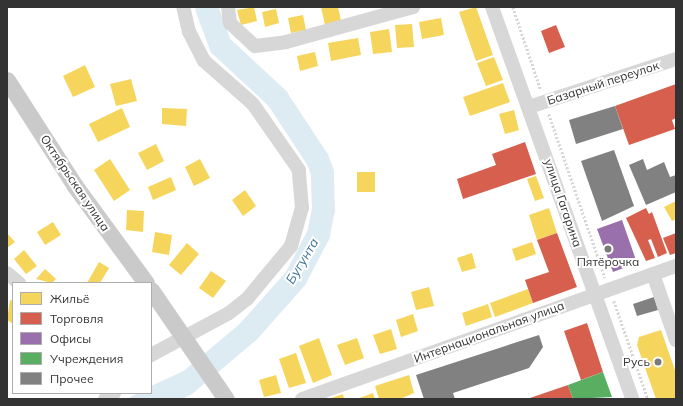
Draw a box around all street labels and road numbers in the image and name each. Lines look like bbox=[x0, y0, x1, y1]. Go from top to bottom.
street label: Базарный переулок bbox=[545, 58, 661, 108]
street label: Октябрьская улица bbox=[37, 132, 113, 234]
street label: улица Гагарина bbox=[541, 157, 585, 249]
street label: Интернациональная улица bbox=[412, 298, 566, 366]

